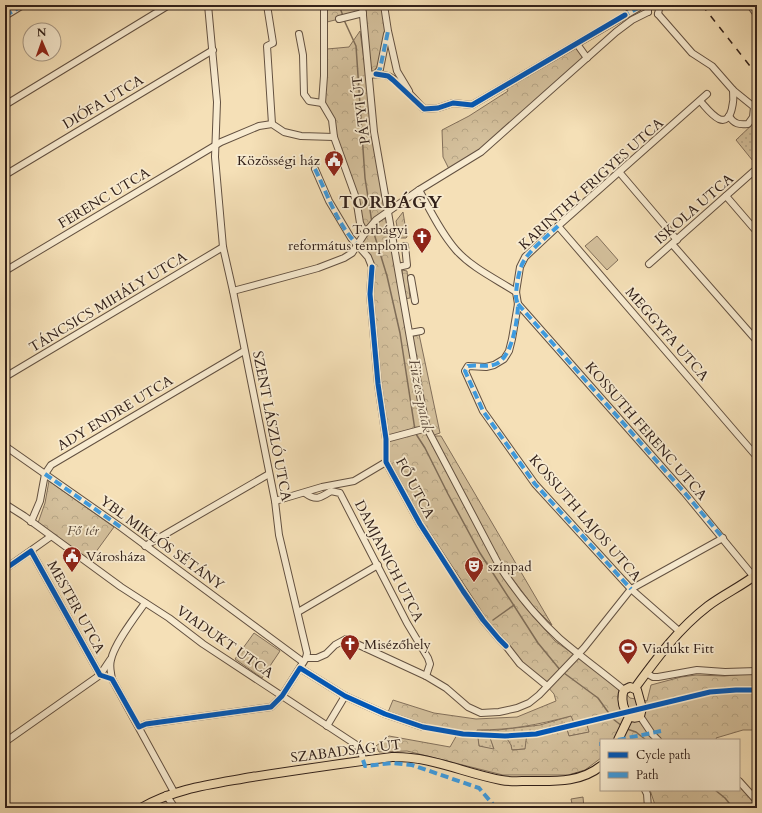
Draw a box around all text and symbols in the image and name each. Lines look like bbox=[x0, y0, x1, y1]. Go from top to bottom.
north arrow bbox=[22, 22, 62, 62]
text: N bbox=[37, 25, 47, 40]
street label: DIÓFA UTCA bbox=[59, 70, 147, 134]
street label: PÁTYI ÚT bbox=[347, 75, 375, 145]
street label: KARINTHY FRIGYES UTCA bbox=[515, 114, 668, 254]
public building icon: Közösségi ház bbox=[323, 149, 345, 177]
place label: Közösségi ház bbox=[237, 151, 321, 170]
street label: FERENC UTCA bbox=[55, 163, 153, 233]
street label: ISKOLA UTCA bbox=[650, 169, 738, 249]
district label: TORBÁGY bbox=[339, 190, 443, 215]
place label: Torbágyi református templom bbox=[288, 220, 408, 255]
church icon: Torbágyi református templom bbox=[411, 226, 433, 254]
street label: TÁNCSICS MIHÁLY UTCA bbox=[26, 247, 190, 357]
street label: MEGGYFA UTCA bbox=[621, 283, 713, 385]
street label: SZENT LÁSZLÓ UTCA bbox=[248, 349, 296, 503]
water label: Füzes-patak bbox=[404, 358, 438, 435]
street label: KOSSUTH FERENC UTCA bbox=[581, 358, 711, 504]
street label: ADY ENDRE UTCA bbox=[54, 371, 176, 455]
street label: KOSSUTH LAJOS UTCA bbox=[525, 451, 645, 585]
street label: FŐ UTCA bbox=[391, 454, 439, 522]
street label: YBL MIKLÓS SÉTÁNY bbox=[96, 492, 228, 595]
street label: DAMJANICH UTCA bbox=[350, 497, 428, 625]
park label: Fő tér bbox=[67, 521, 99, 540]
public building icon: Városháza bbox=[61, 545, 83, 573]
place label: Városháza bbox=[86, 547, 146, 566]
theatre icon: színpad bbox=[463, 555, 485, 583]
street label: MESTER UTCA bbox=[43, 557, 109, 657]
place label: színpad bbox=[488, 557, 532, 576]
street label: VIADUKT UTCA bbox=[173, 601, 277, 683]
church icon: Misézőhely bbox=[339, 633, 361, 661]
place label: Misézőhely bbox=[364, 635, 432, 654]
sports icon: Viadukt Fitt bbox=[617, 637, 639, 665]
place label: Viadukt Fitt bbox=[642, 639, 714, 658]
street label: SZABADSÁG ÚT bbox=[290, 735, 402, 767]
legend bbox=[600, 739, 740, 791]
text: Cycle path bbox=[636, 747, 691, 763]
text: Path bbox=[636, 767, 659, 783]

